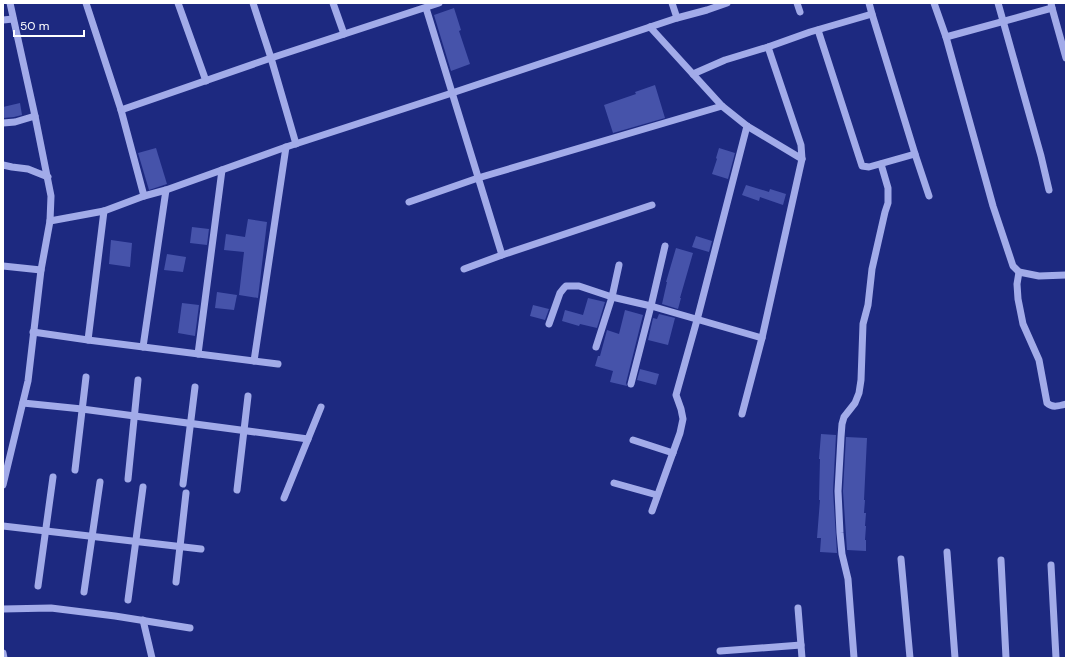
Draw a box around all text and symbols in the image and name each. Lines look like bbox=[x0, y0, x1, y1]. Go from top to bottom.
scale bar bbox=[14, 12, 84, 38]
text: 50 m bbox=[20, 18, 49, 34]

